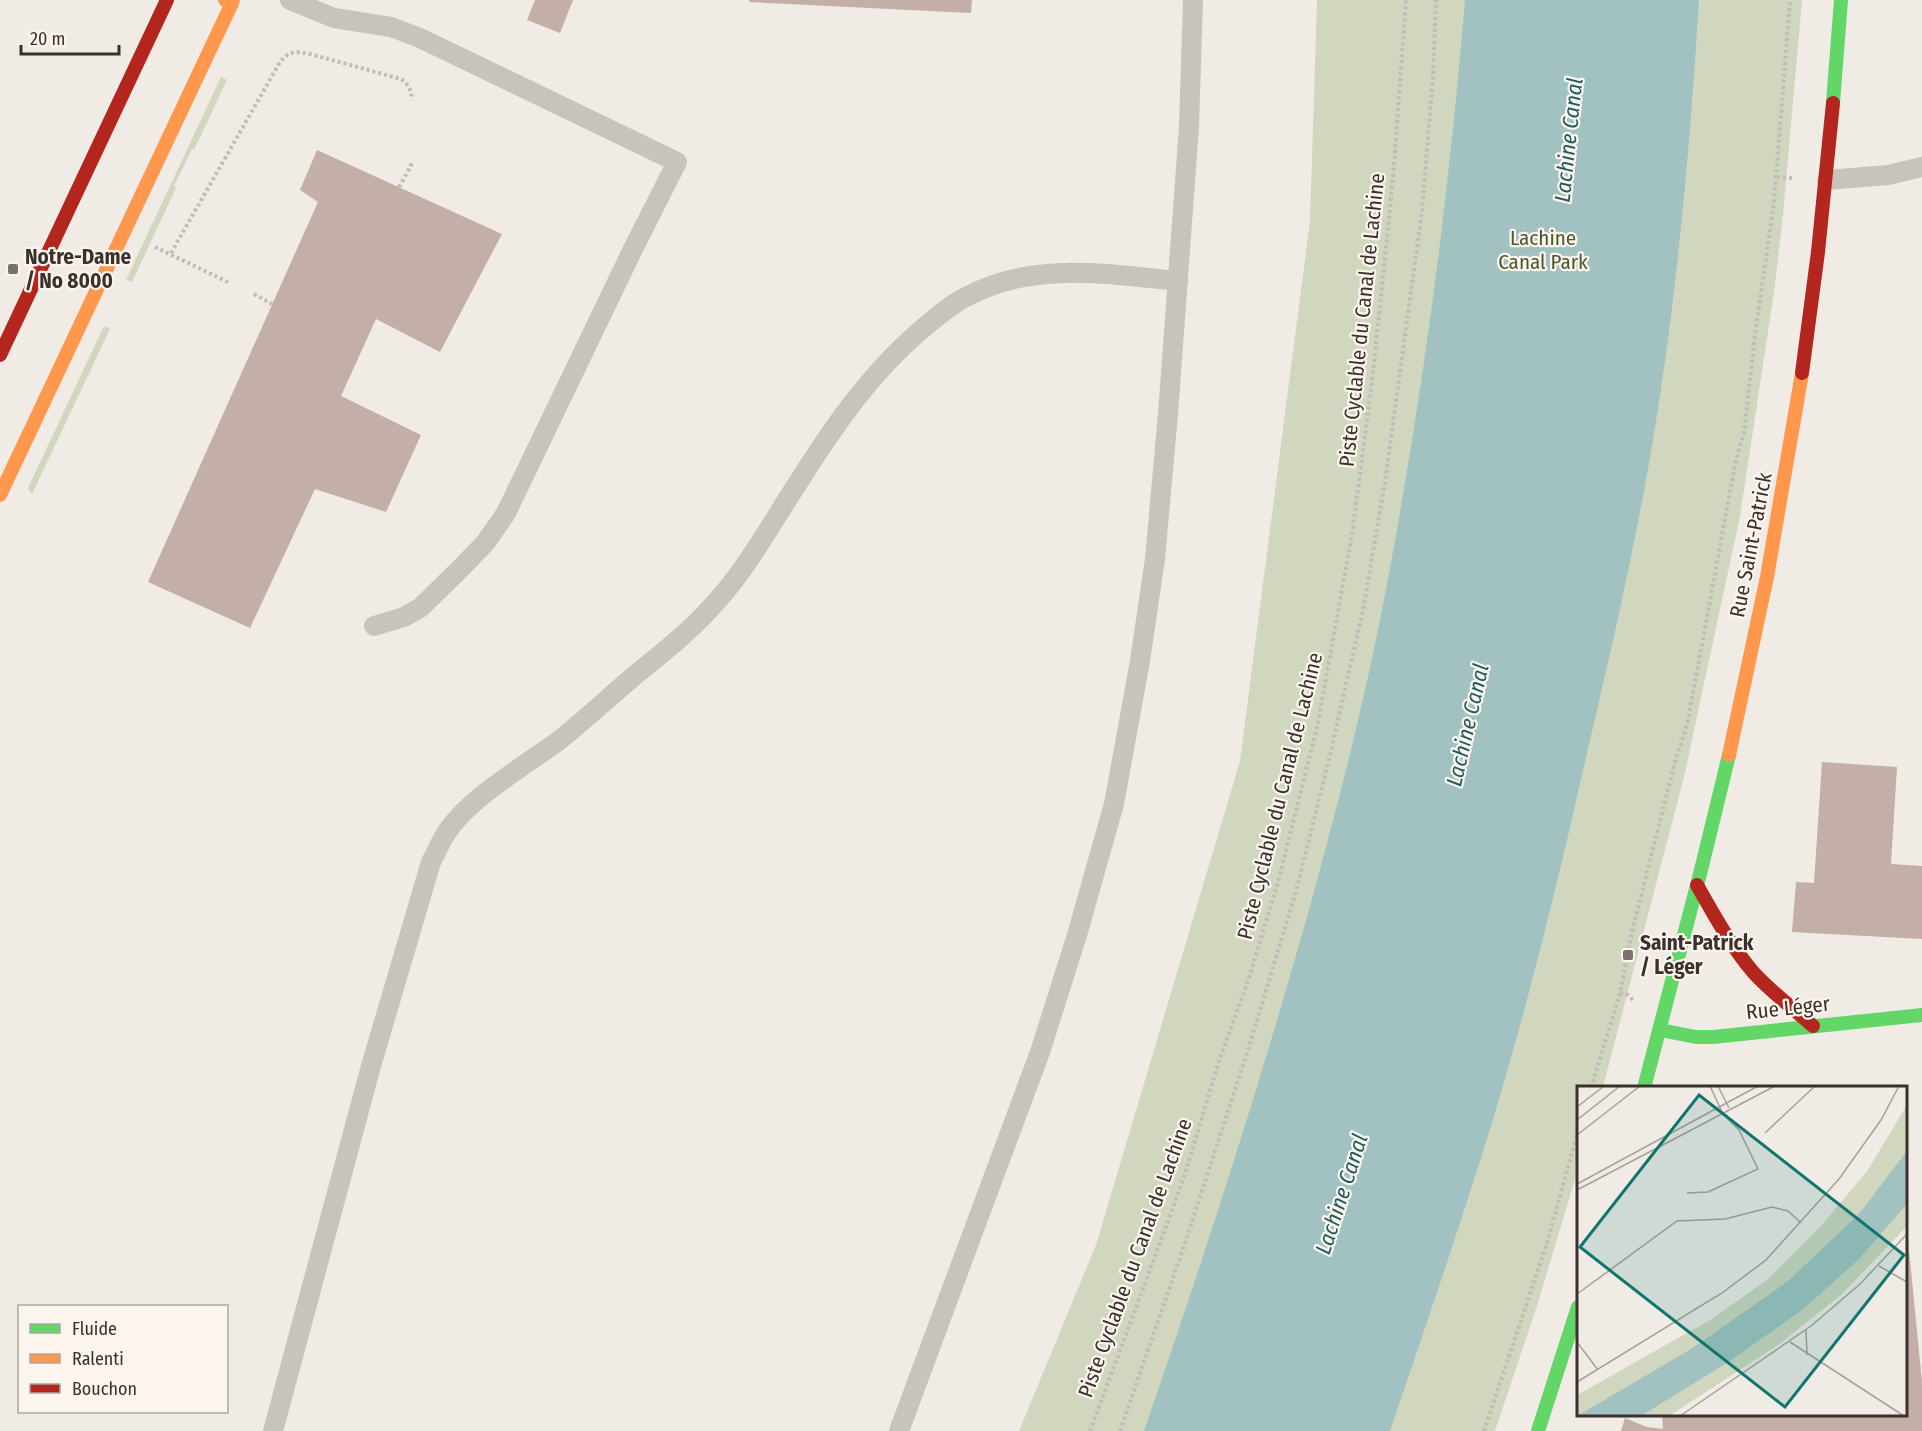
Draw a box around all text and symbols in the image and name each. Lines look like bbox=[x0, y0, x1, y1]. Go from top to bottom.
scale bar bbox=[21, 18, 118, 56]
text: 20 m bbox=[30, 28, 65, 50]
water label: Lachine Canal bbox=[1549, 76, 1588, 204]
street label: Piste Cyclable du Canal de Lachine bbox=[1334, 172, 1390, 468]
park label: Lachine Canal Park bbox=[1498, 225, 1588, 275]
place label: Notre-Dame / No 8000 bbox=[25, 244, 132, 294]
marker: Notre-Dame / No 8000 bbox=[6, 262, 20, 276]
street label: Rue Saint-Patrick bbox=[1724, 470, 1778, 620]
street label: Piste Cyclable du Canal de Lachine bbox=[1232, 650, 1328, 942]
water label: Lachine Canal bbox=[1440, 661, 1495, 789]
place label: Saint-Patrick / Léger bbox=[1640, 930, 1754, 980]
marker: Saint-Patrick / Léger bbox=[1621, 948, 1635, 962]
street label: Rue Léger bbox=[1745, 991, 1832, 1025]
inset map bbox=[1577, 1086, 1907, 1416]
street label: Piste Cyclable du Canal de Lachine bbox=[1072, 1115, 1198, 1401]
water label: Lachine Canal bbox=[1309, 1130, 1374, 1258]
legend bbox=[18, 1305, 228, 1413]
text: Fluide bbox=[72, 1318, 117, 1340]
text: Ralenti bbox=[72, 1348, 124, 1370]
text: Bouchon bbox=[72, 1378, 137, 1400]

